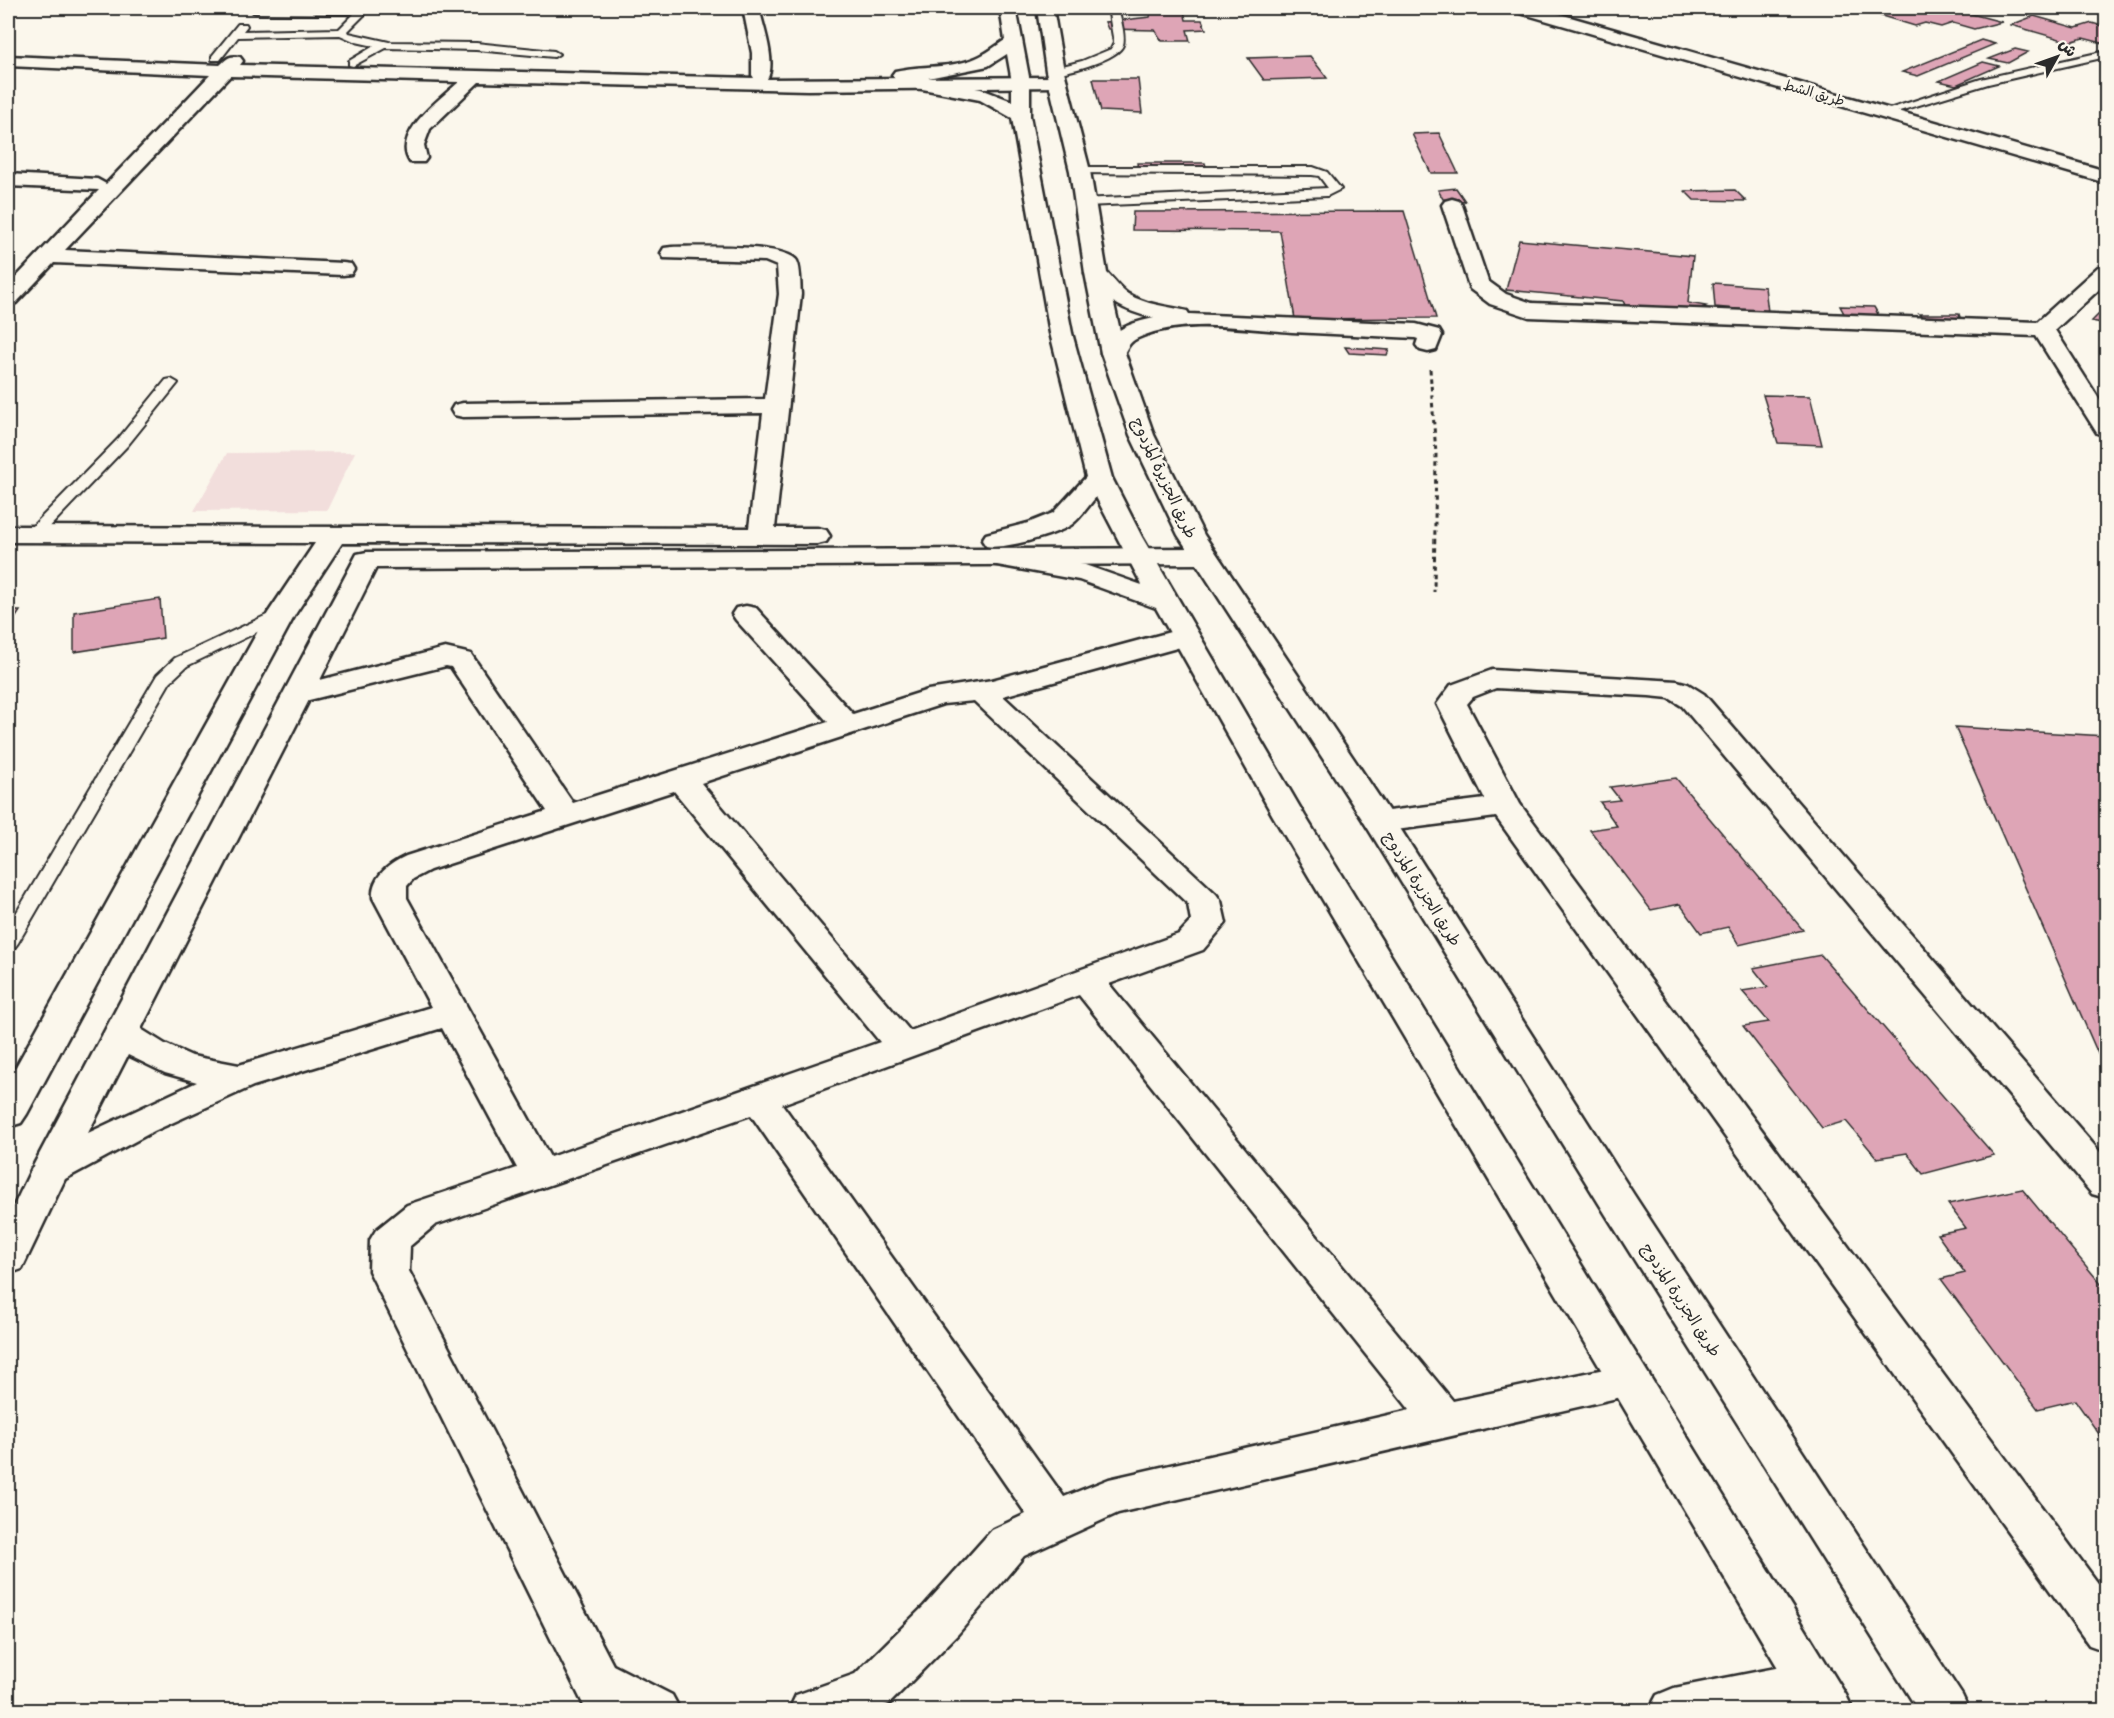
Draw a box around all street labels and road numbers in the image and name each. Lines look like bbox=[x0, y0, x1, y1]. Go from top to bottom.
street label: طريق الشط bbox=[1781, 76, 1847, 110]
street label: طريق الجزيرة المزدوج bbox=[1127, 414, 1201, 542]
street label: طريق الجزيرة المزدوج bbox=[1379, 828, 1465, 950]
street label: طريق الجزيرة المزدوج bbox=[1637, 1239, 1725, 1361]

